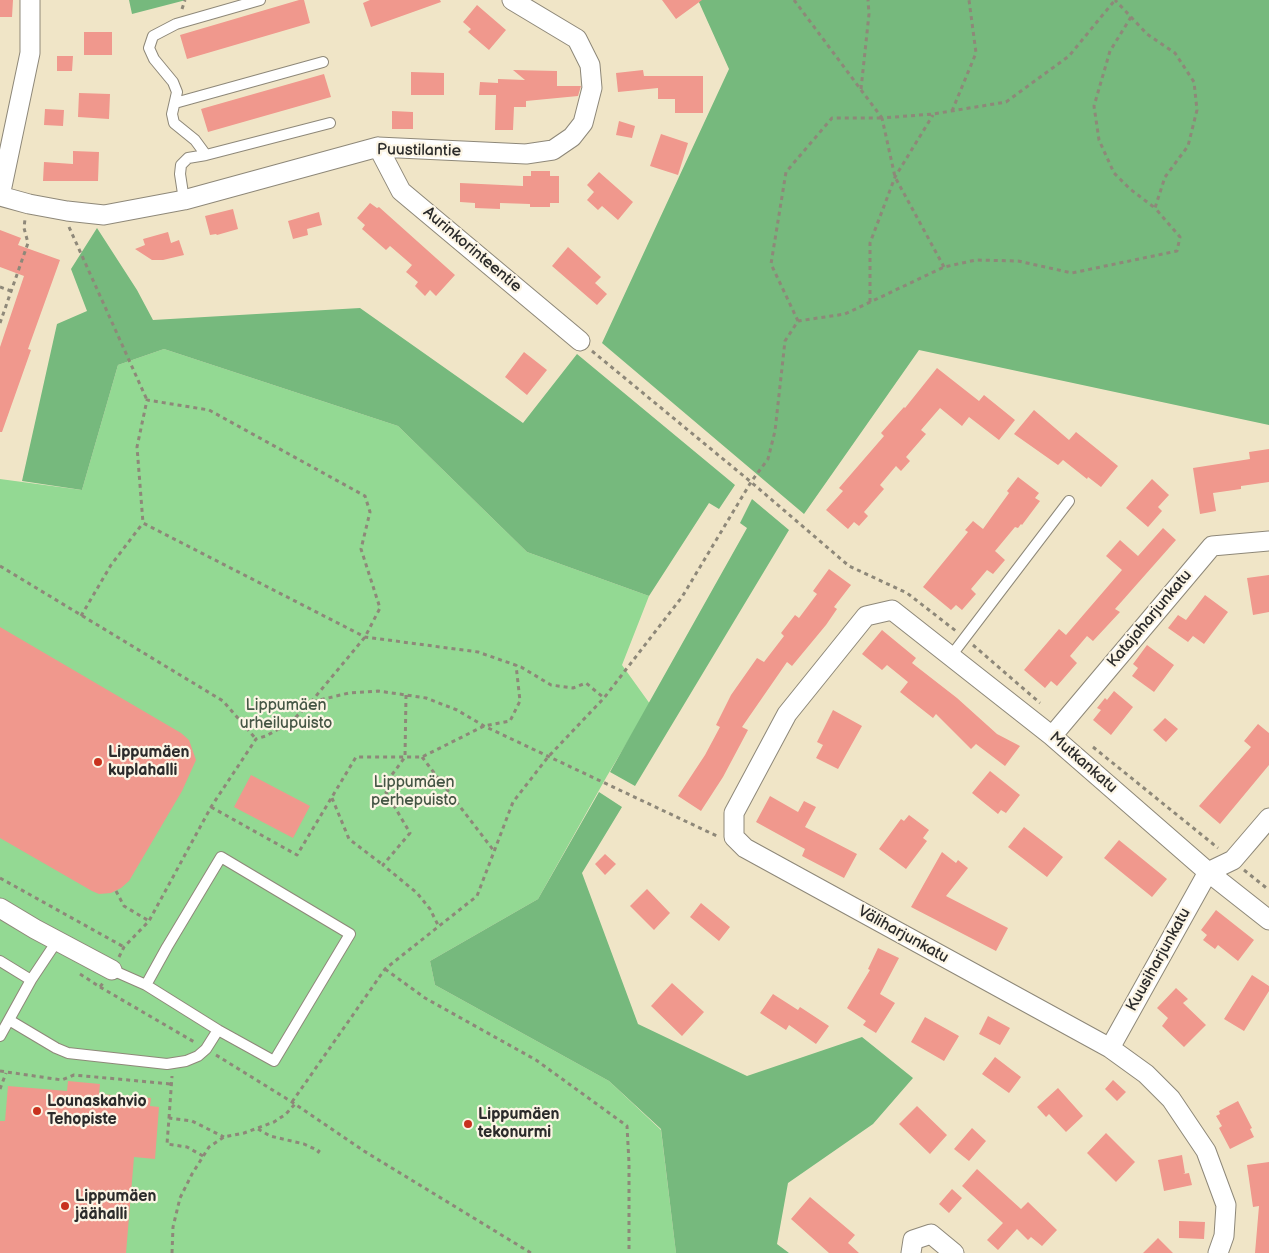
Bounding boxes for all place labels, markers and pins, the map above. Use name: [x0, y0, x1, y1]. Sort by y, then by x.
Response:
place label: Lippumäen kuplahalli: [108, 743, 189, 781]
marker: Lippumäen kuplahalli: [92, 756, 104, 768]
place label: Lounaskahvio Tehopiste: [47, 1092, 147, 1130]
marker: Lounaskahvio Tehopiste: [31, 1105, 43, 1117]
place label: Lippumäen tekonurmi: [478, 1105, 559, 1143]
marker: Lippumäen tekonurmi: [462, 1118, 474, 1130]
place label: Lippumäen jäähalli: [75, 1187, 156, 1225]
marker: Lippumäen jäähalli: [59, 1200, 71, 1212]

